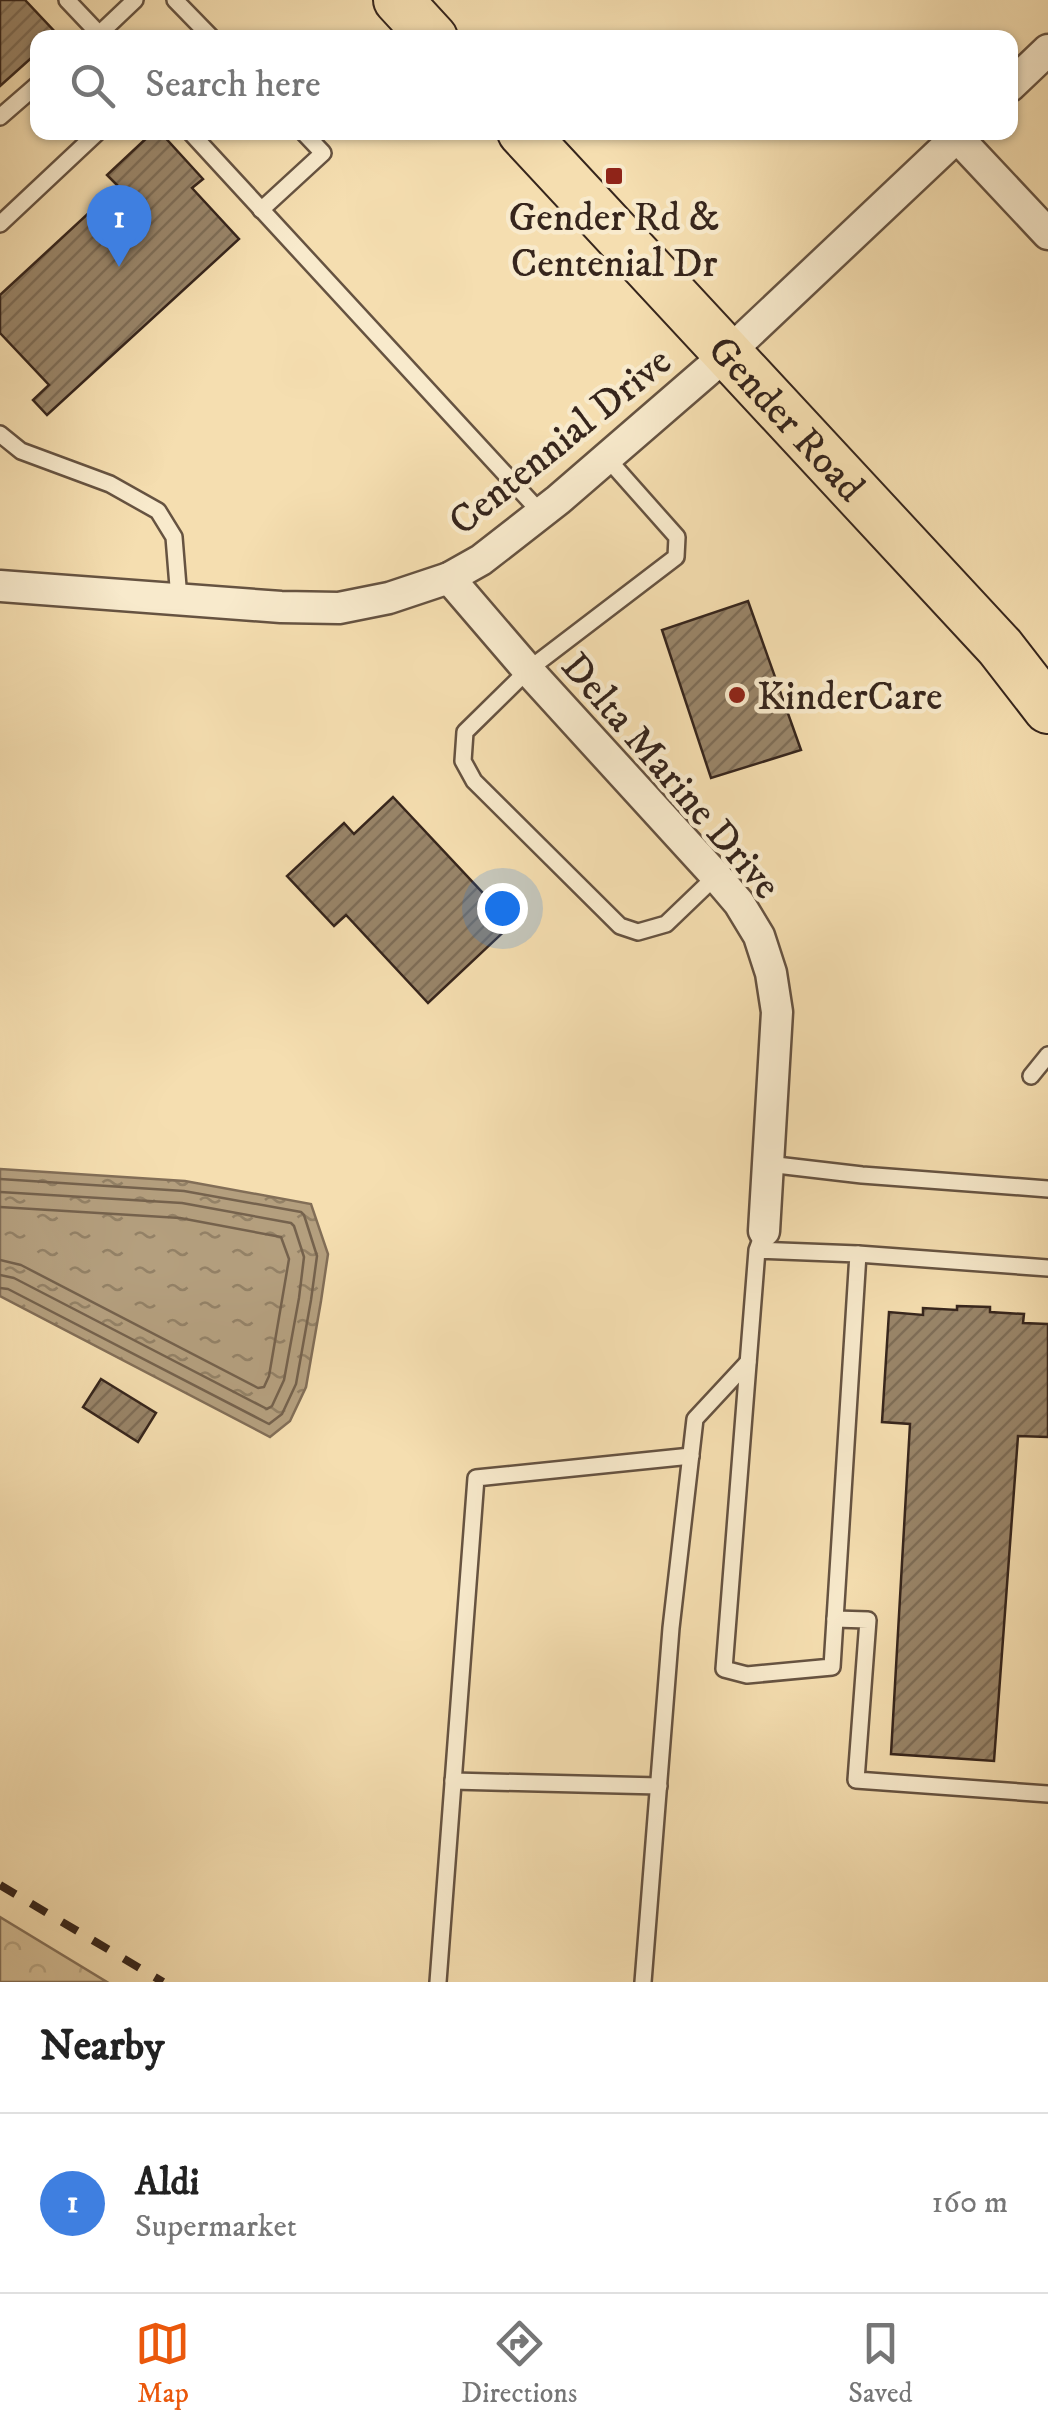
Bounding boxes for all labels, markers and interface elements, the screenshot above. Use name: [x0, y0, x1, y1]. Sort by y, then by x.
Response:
search box: [30, 30, 1018, 140]
icon: search: [65, 58, 120, 113]
text: Search here: [145, 61, 321, 109]
marker: Gender Rd & Centenial Dr: [603, 165, 625, 187]
pin: 1: [86, 184, 152, 267]
place label: Gender Rd & Centenial Dr: [508, 194, 720, 290]
street label: Gender Road: [696, 327, 874, 513]
street label: Centennial Drive: [439, 337, 682, 547]
street label: Delta Marine Drive: [549, 643, 790, 910]
place label: KinderCare: [757, 673, 943, 723]
marker: KinderCare: [726, 684, 748, 706]
your location: [477, 883, 528, 934]
text: Nearby: [40, 2021, 164, 2073]
text: Aldi: [135, 2159, 199, 2207]
text: 1: [67, 2183, 78, 2223]
text: 160 m: [932, 2183, 1008, 2223]
text: Supermarket: [135, 2207, 297, 2247]
tab: Map: [135, 2316, 190, 2411]
tab: Directions: [461, 2316, 577, 2411]
tab: Saved: [848, 2316, 913, 2411]

